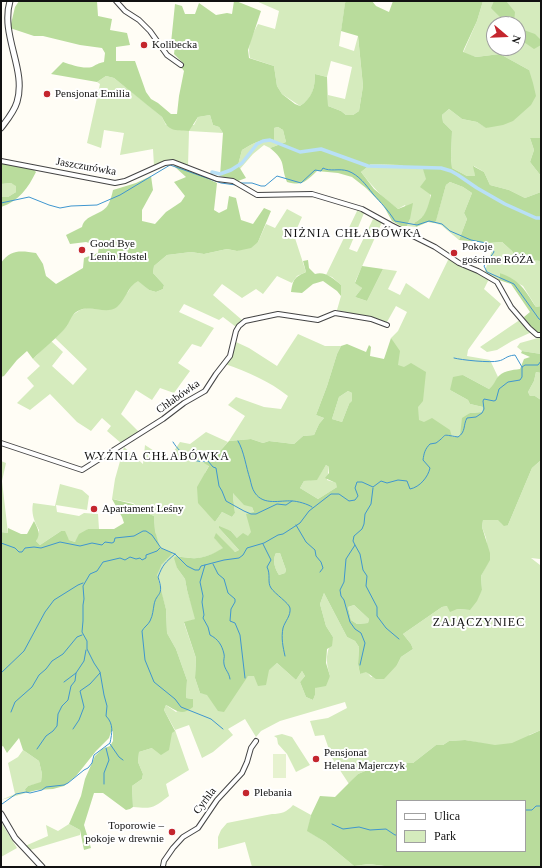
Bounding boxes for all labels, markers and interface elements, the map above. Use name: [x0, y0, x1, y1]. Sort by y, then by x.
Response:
north arrow: [486, 16, 526, 56]
text: N: [509, 34, 523, 45]
place label: Kolibecka: [152, 38, 197, 52]
marker: Kolibecka: [139, 40, 149, 50]
place label: Pensjonat Emilia: [55, 87, 130, 101]
marker: Pensjonat Emilia: [42, 89, 52, 99]
street label: Jaszczurówka: [55, 155, 117, 179]
district label: NIŻNIA CHŁABÓWKA: [284, 227, 422, 241]
place label: Good Bye Lenin Hostel: [90, 237, 147, 263]
place label: Pokoje gościnne RÓŻA: [462, 240, 534, 266]
marker: Good Bye Lenin Hostel: [77, 245, 87, 255]
marker: Pokoje gościnne RÓŻA: [449, 248, 459, 258]
street label: Chłabówka: [154, 377, 202, 417]
district label: WYŻNIA CHŁABÓWKA: [84, 450, 230, 464]
place label: Apartament Leśny: [102, 502, 184, 516]
marker: Apartament Leśny: [89, 504, 99, 514]
district label: ZAJĄCZYNIEC: [433, 616, 525, 630]
place label: Pensjonat Helena Majerczyk: [324, 746, 405, 772]
marker: Pensjonat Helena Majerczyk: [311, 754, 321, 764]
street label: Cyrhla: [191, 785, 219, 817]
place label: Plebania: [254, 786, 292, 800]
marker: Plebania: [241, 788, 251, 798]
legend: [396, 800, 526, 852]
text: Ulica: [434, 809, 460, 823]
place label: Toporowie – pokoje w drewnie: [85, 819, 164, 845]
marker: Toporowie – pokoje w drewnie: [167, 827, 177, 837]
text: Park: [434, 829, 456, 843]

